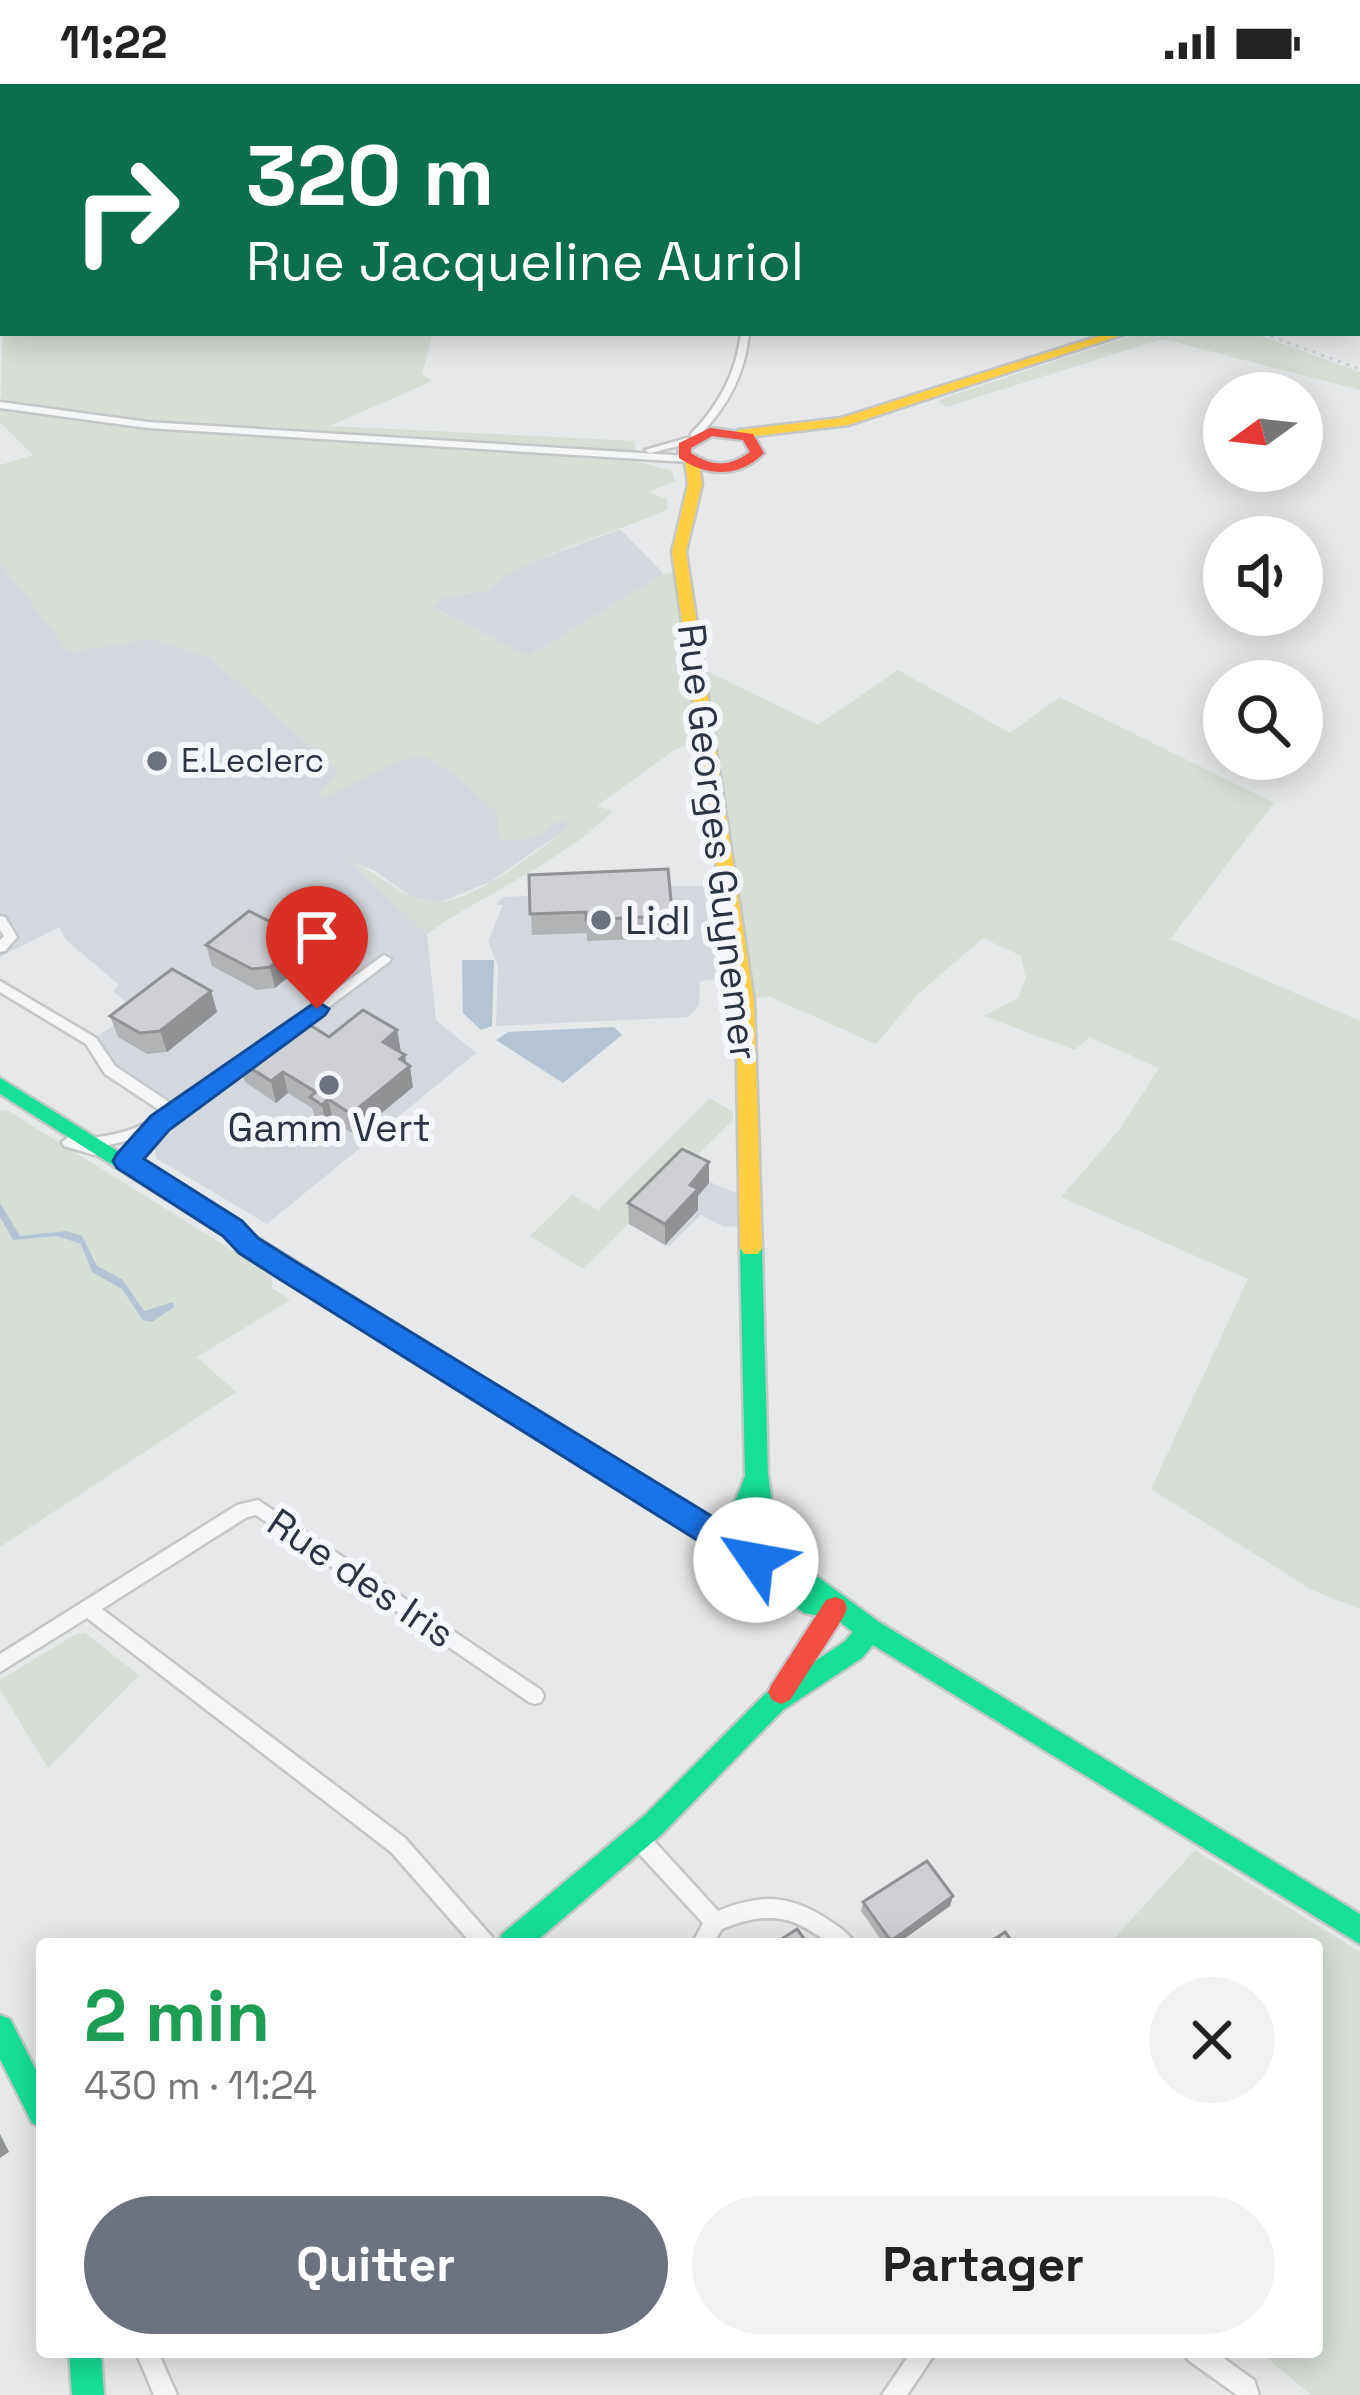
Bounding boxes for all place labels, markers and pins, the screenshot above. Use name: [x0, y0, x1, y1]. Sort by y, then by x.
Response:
place label: E.Leclerc: [181, 740, 324, 782]
marker: E.Leclerc: [144, 748, 170, 774]
pin: [266, 886, 368, 1009]
place label: Lidl: [625, 896, 691, 945]
marker: Lidl: [588, 907, 614, 933]
marker: Gamm Vert: [316, 1072, 342, 1098]
place label: Gamm Vert: [227, 1103, 431, 1152]

